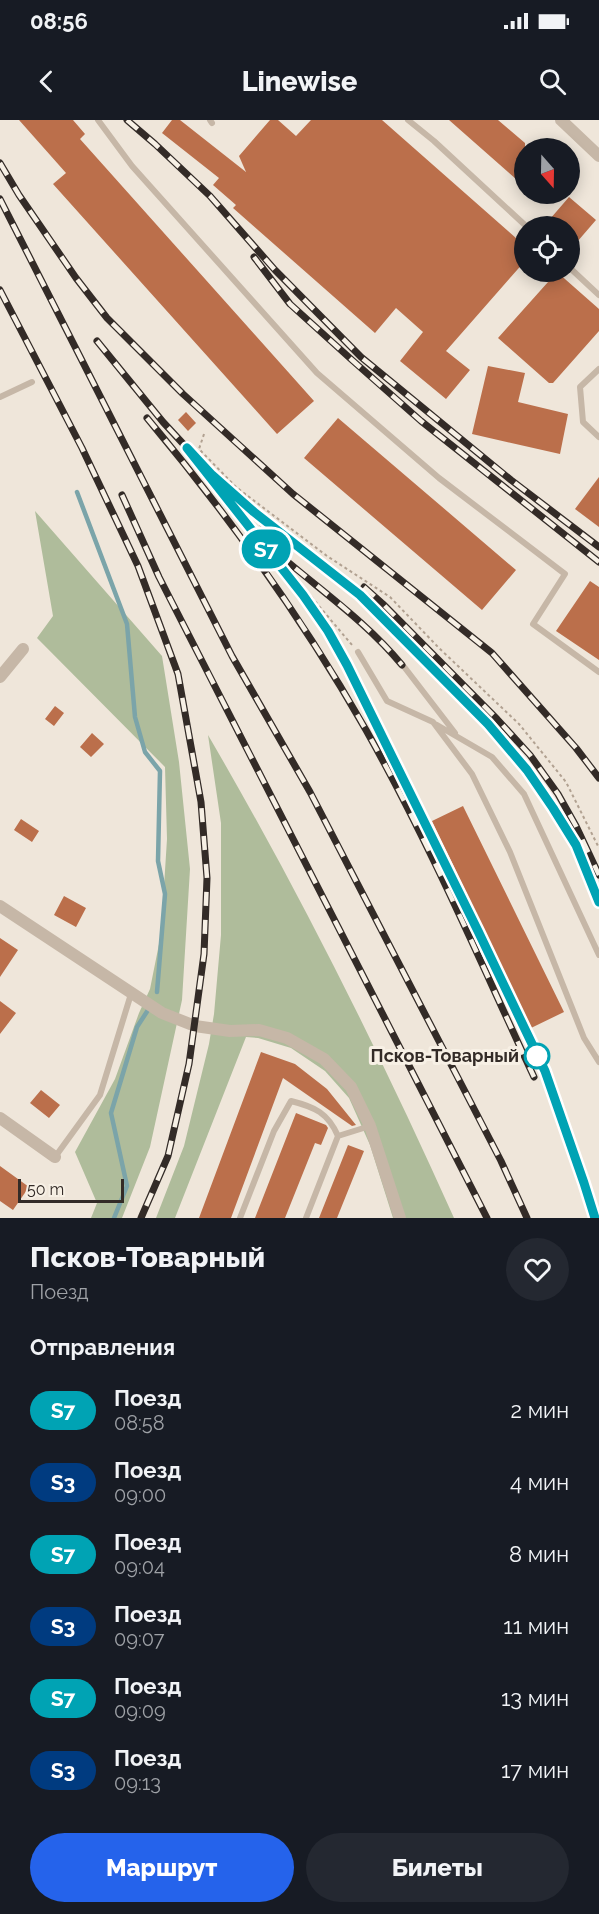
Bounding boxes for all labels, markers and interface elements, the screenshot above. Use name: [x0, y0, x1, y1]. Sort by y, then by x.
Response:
text: 08:56: [30, 8, 88, 34]
icon: back: [30, 65, 63, 98]
icon: search: [536, 65, 569, 98]
text: Linewise: [242, 66, 357, 97]
north arrow: [514, 138, 580, 204]
map controls: [514, 138, 580, 282]
button: locate: [514, 216, 580, 282]
line badge: S7: [239, 530, 293, 568]
text: S7: [254, 537, 278, 562]
marker: Псков-Товарный: [524, 1043, 550, 1069]
place label: Псков-Товарный: [371, 1045, 519, 1066]
scale bar: [18, 1176, 124, 1204]
text: 50 m: [27, 1180, 64, 1199]
button: heart: [506, 1238, 569, 1301]
text: Псков-Товарный: [30, 1241, 265, 1274]
text: Поезд: [30, 1280, 89, 1304]
text: Отправления: [30, 1334, 175, 1360]
text: Поезд: [114, 1385, 181, 1411]
text: 2 мин: [511, 1397, 569, 1423]
text: S7: [51, 1398, 75, 1423]
text: 08:58: [114, 1411, 165, 1435]
text: Поезд: [114, 1457, 181, 1483]
text: 4 мин: [510, 1469, 569, 1495]
text: S3: [51, 1470, 75, 1495]
text: 09:00: [114, 1483, 166, 1507]
text: Поезд: [114, 1529, 181, 1555]
text: 8 мин: [509, 1541, 569, 1567]
text: S7: [51, 1542, 75, 1567]
text: 09:04: [114, 1555, 165, 1579]
text: Поезд: [114, 1601, 181, 1627]
text: 11 мин: [503, 1613, 569, 1639]
text: S3: [51, 1614, 75, 1639]
text: 09:07: [114, 1627, 165, 1651]
text: Поезд: [114, 1673, 181, 1699]
text: 13 мин: [501, 1685, 569, 1711]
text: S7: [51, 1686, 75, 1711]
text: 09:09: [114, 1699, 166, 1723]
text: Поезд: [114, 1745, 181, 1771]
text: 17 мин: [501, 1757, 569, 1783]
text: S3: [51, 1758, 75, 1783]
text: 09:13: [114, 1771, 161, 1795]
button: Маршрут: [30, 1833, 294, 1902]
button: Билеты: [306, 1833, 569, 1902]

